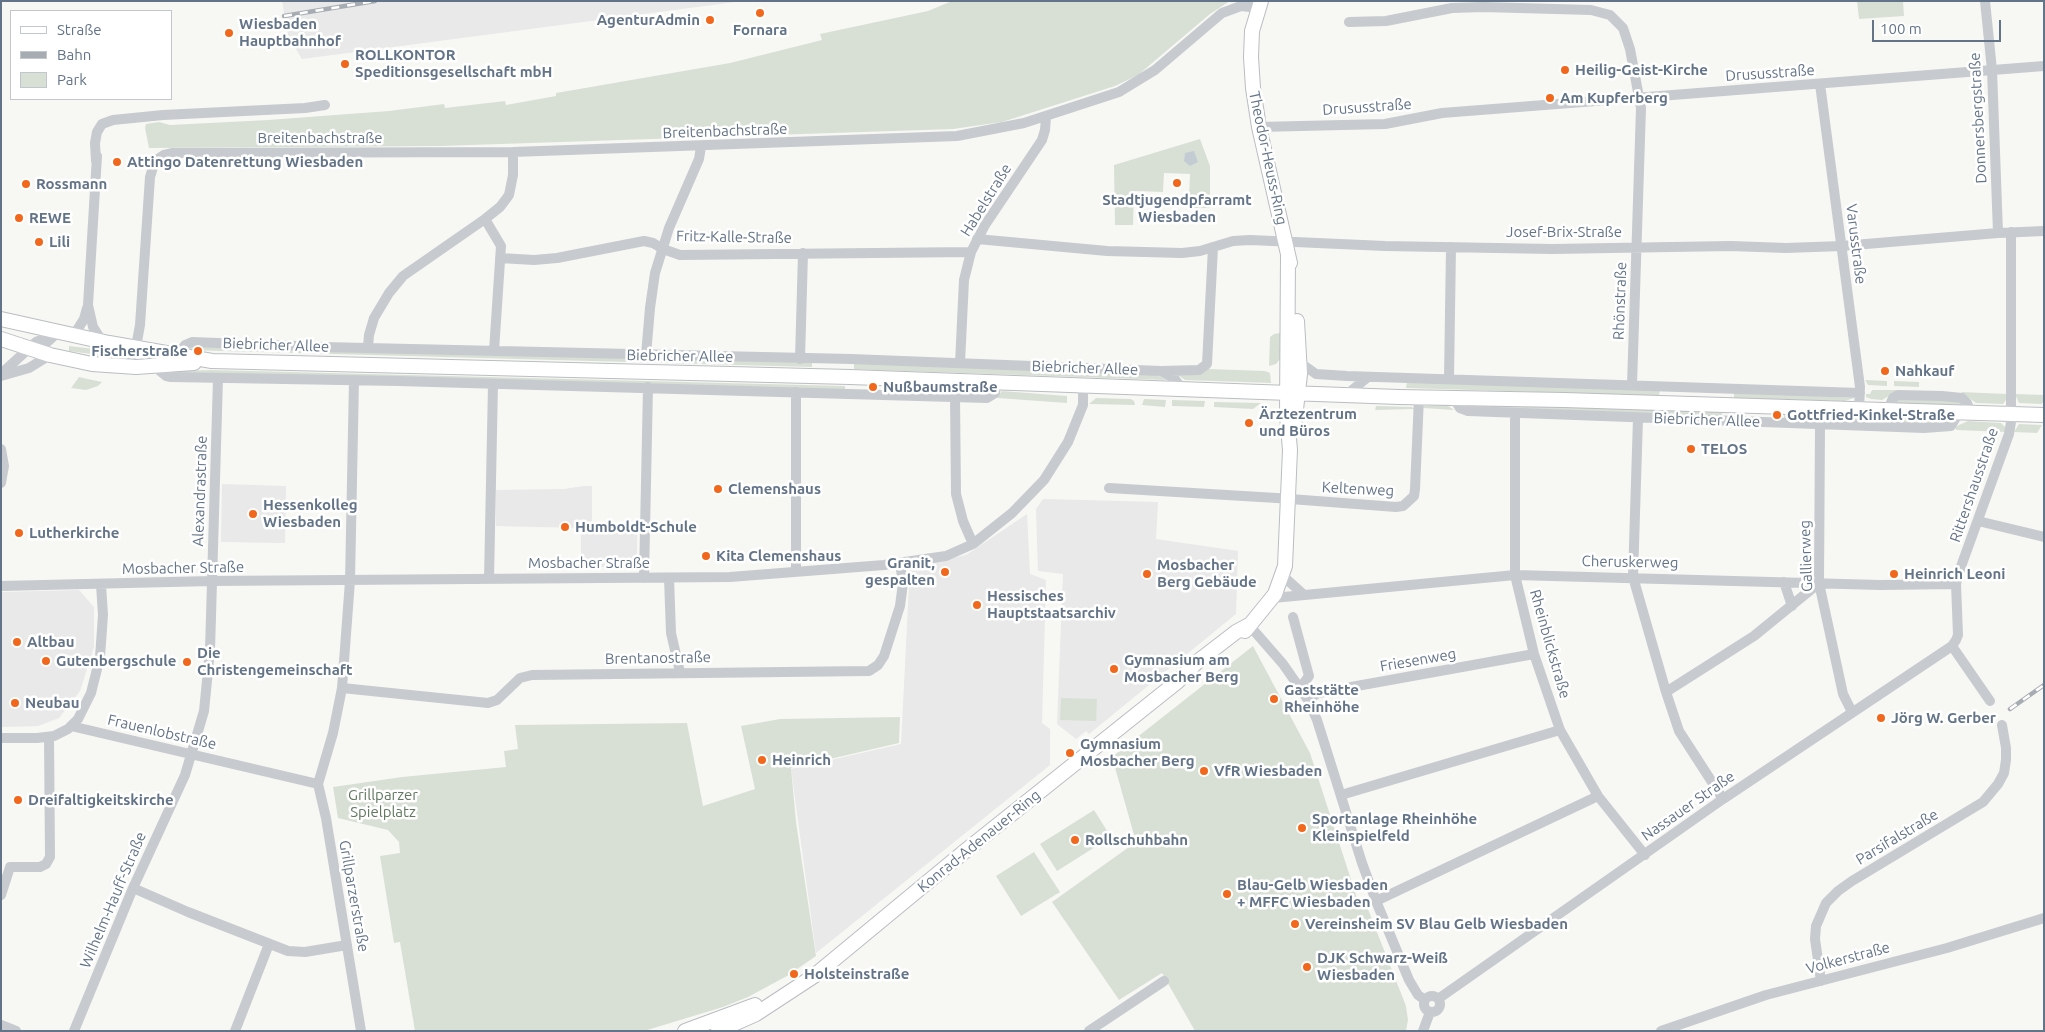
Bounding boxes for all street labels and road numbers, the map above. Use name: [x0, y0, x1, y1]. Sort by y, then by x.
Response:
street label: Donnersbergstraße: [1966, 52, 1990, 184]
street label: Drususstraße: [1725, 61, 1815, 85]
street label: Theodor-Heuss-Ring: [1245, 90, 1291, 226]
street label: Drususstraße: [1322, 95, 1412, 119]
street label: Breitenbachstraße: [662, 120, 788, 142]
street label: Breitenbachstraße: [258, 129, 382, 147]
street label: Habelstraße: [957, 160, 1015, 240]
street label: Varusstraße: [1842, 203, 1870, 285]
street label: Josef-Brix-Straße: [1506, 223, 1622, 241]
street label: Fritz-Kalle-Straße: [676, 227, 792, 247]
street label: Rhönstraße: [1610, 262, 1630, 340]
street label: Biebricher Allee: [222, 334, 330, 356]
street label: Biebricher Allee: [627, 346, 733, 366]
street label: Biebricher Allee: [1031, 357, 1139, 379]
street label: Biebricher Allee: [1653, 409, 1761, 431]
street label: Rittershausstraße: [1946, 425, 2002, 545]
street label: Alexandrastraße: [189, 435, 211, 547]
street label: Keltenweg: [1321, 478, 1395, 500]
street label: Gallierweg: [1796, 520, 1816, 592]
street label: Cheruskerweg: [1581, 552, 1679, 572]
street label: Mosbacher Straße: [528, 554, 650, 572]
street label: Mosbacher Straße: [122, 558, 244, 578]
street label: Rheinblickstraße: [1526, 587, 1574, 701]
street label: Friesenweg: [1378, 644, 1458, 676]
street label: Brentanostraße: [605, 648, 711, 668]
street label: Frauenlobstraße: [106, 711, 218, 753]
street label: Nassauer Straße: [1638, 767, 1738, 845]
street label: Konrad-Adenauer-Ring: [914, 786, 1044, 896]
street label: Parsifalstraße: [1853, 805, 1941, 869]
street label: Wilhelm-Hauff-Straße: [76, 829, 150, 971]
street label: Grillparzerstraße: [335, 839, 373, 953]
street label: Volkerstraße: [1804, 938, 1892, 978]

